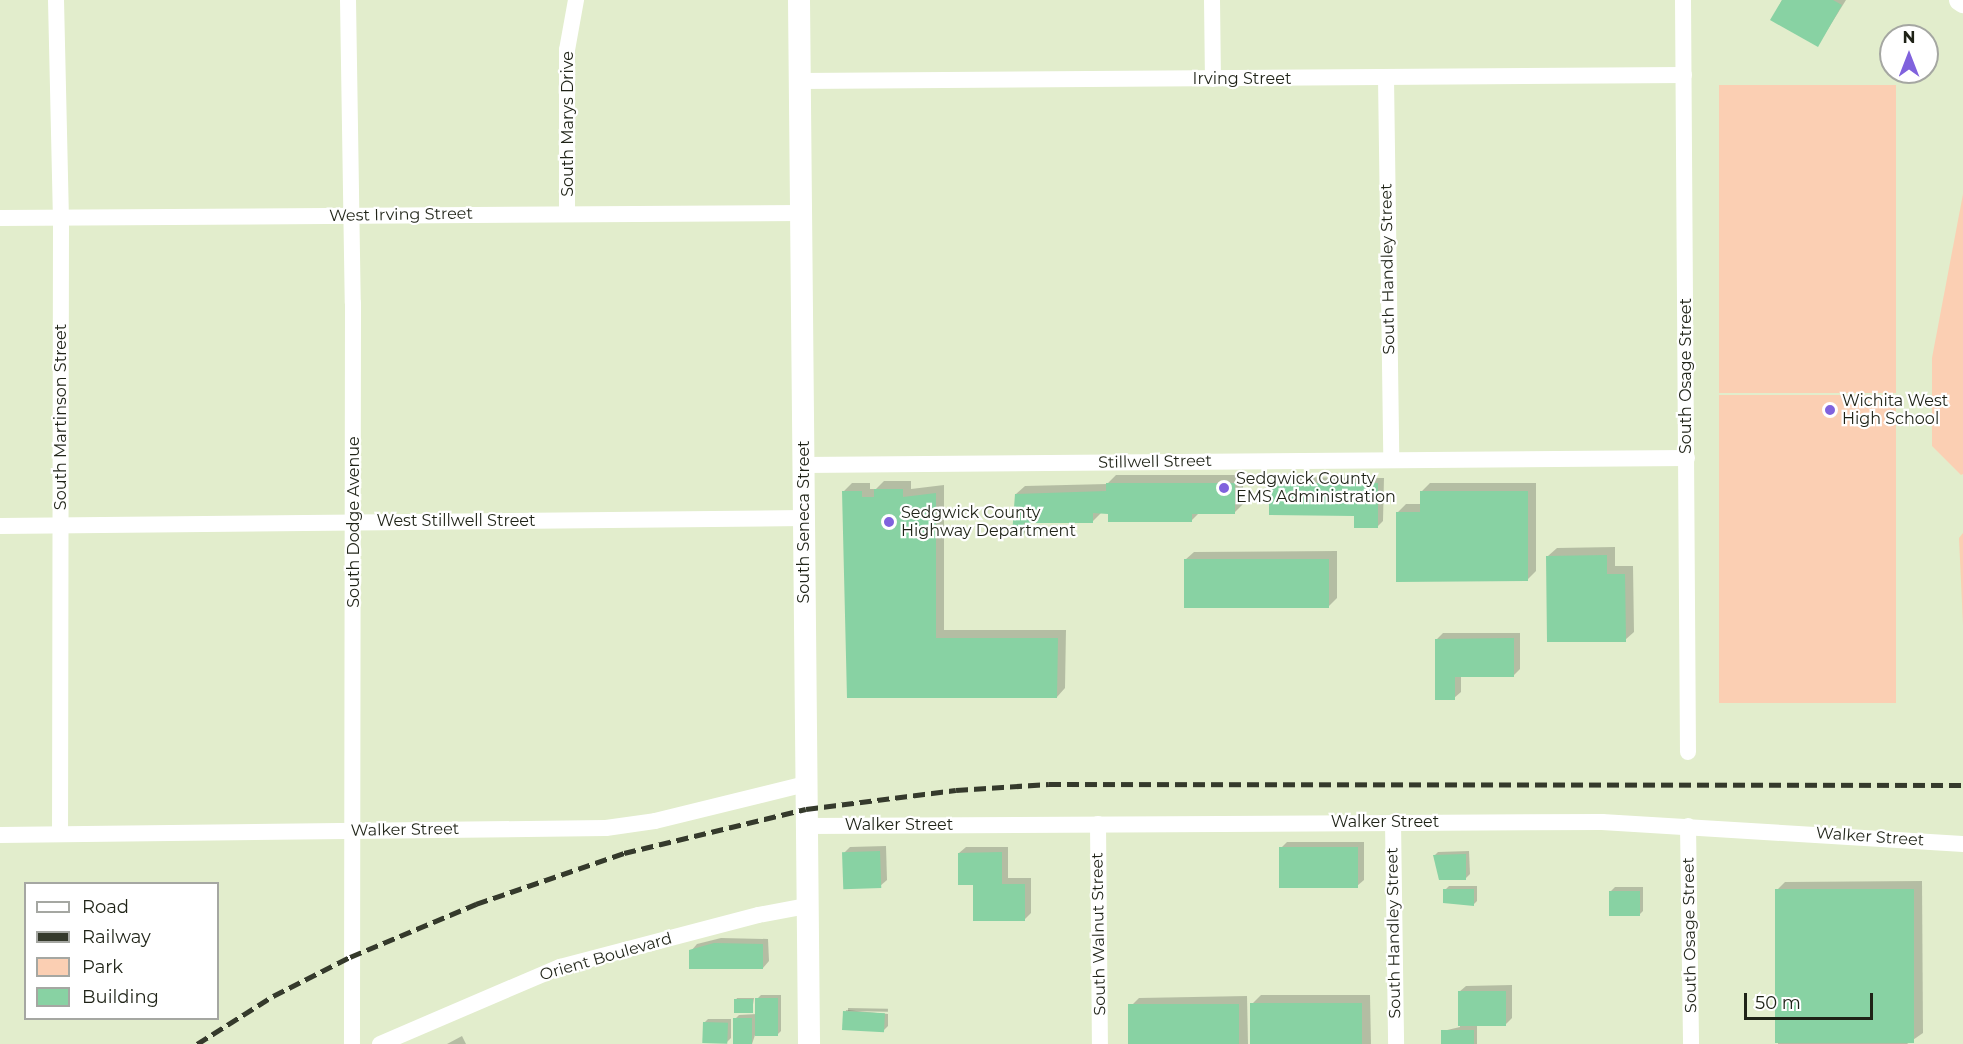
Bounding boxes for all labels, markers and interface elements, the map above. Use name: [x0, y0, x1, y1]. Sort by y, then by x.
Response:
north arrow: [1879, 24, 1939, 84]
text: N: [1903, 28, 1915, 47]
street label: South Marys Drive: [558, 51, 578, 197]
street label: Irving Street: [1193, 69, 1291, 89]
street label: South Handley Street: [1377, 183, 1399, 355]
street label: West Irving Street: [329, 204, 473, 226]
street label: South Osage Street: [1676, 298, 1696, 454]
street label: South Martinson Street: [51, 324, 71, 510]
place label: Wichita West High School: [1842, 391, 1948, 429]
marker: Wichita West High School: [1823, 403, 1837, 417]
street label: South Dodge Avenue: [344, 436, 364, 608]
street label: South Seneca Street: [794, 440, 814, 604]
street label: Stillwell Street: [1098, 451, 1212, 473]
place label: Sedgwick County EMS Administration: [1236, 469, 1396, 507]
marker: Sedgwick County EMS Administration: [1217, 481, 1231, 495]
place label: Sedgwick County Highway Department: [901, 503, 1076, 541]
street label: West Stillwell Street: [377, 511, 535, 531]
marker: Sedgwick County Highway Department: [882, 515, 896, 529]
street label: Walker Street: [1331, 812, 1439, 832]
street label: Walker Street: [845, 815, 953, 835]
street label: Walker Street: [351, 819, 459, 841]
street label: Walker Street: [1815, 824, 1925, 850]
street label: South Handley Street: [1383, 847, 1405, 1019]
street label: South Walnut Street: [1088, 852, 1110, 1016]
street label: South Osage Street: [1679, 857, 1701, 1013]
legend: [24, 882, 219, 1020]
text: Road: [82, 896, 129, 918]
text: Railway: [82, 926, 151, 948]
street label: Orient Boulevard: [538, 929, 674, 985]
text: Park: [82, 956, 123, 978]
scale bar: [1747, 981, 1876, 1019]
text: Building: [82, 986, 159, 1008]
text: 50 m: [1755, 992, 1801, 1014]

